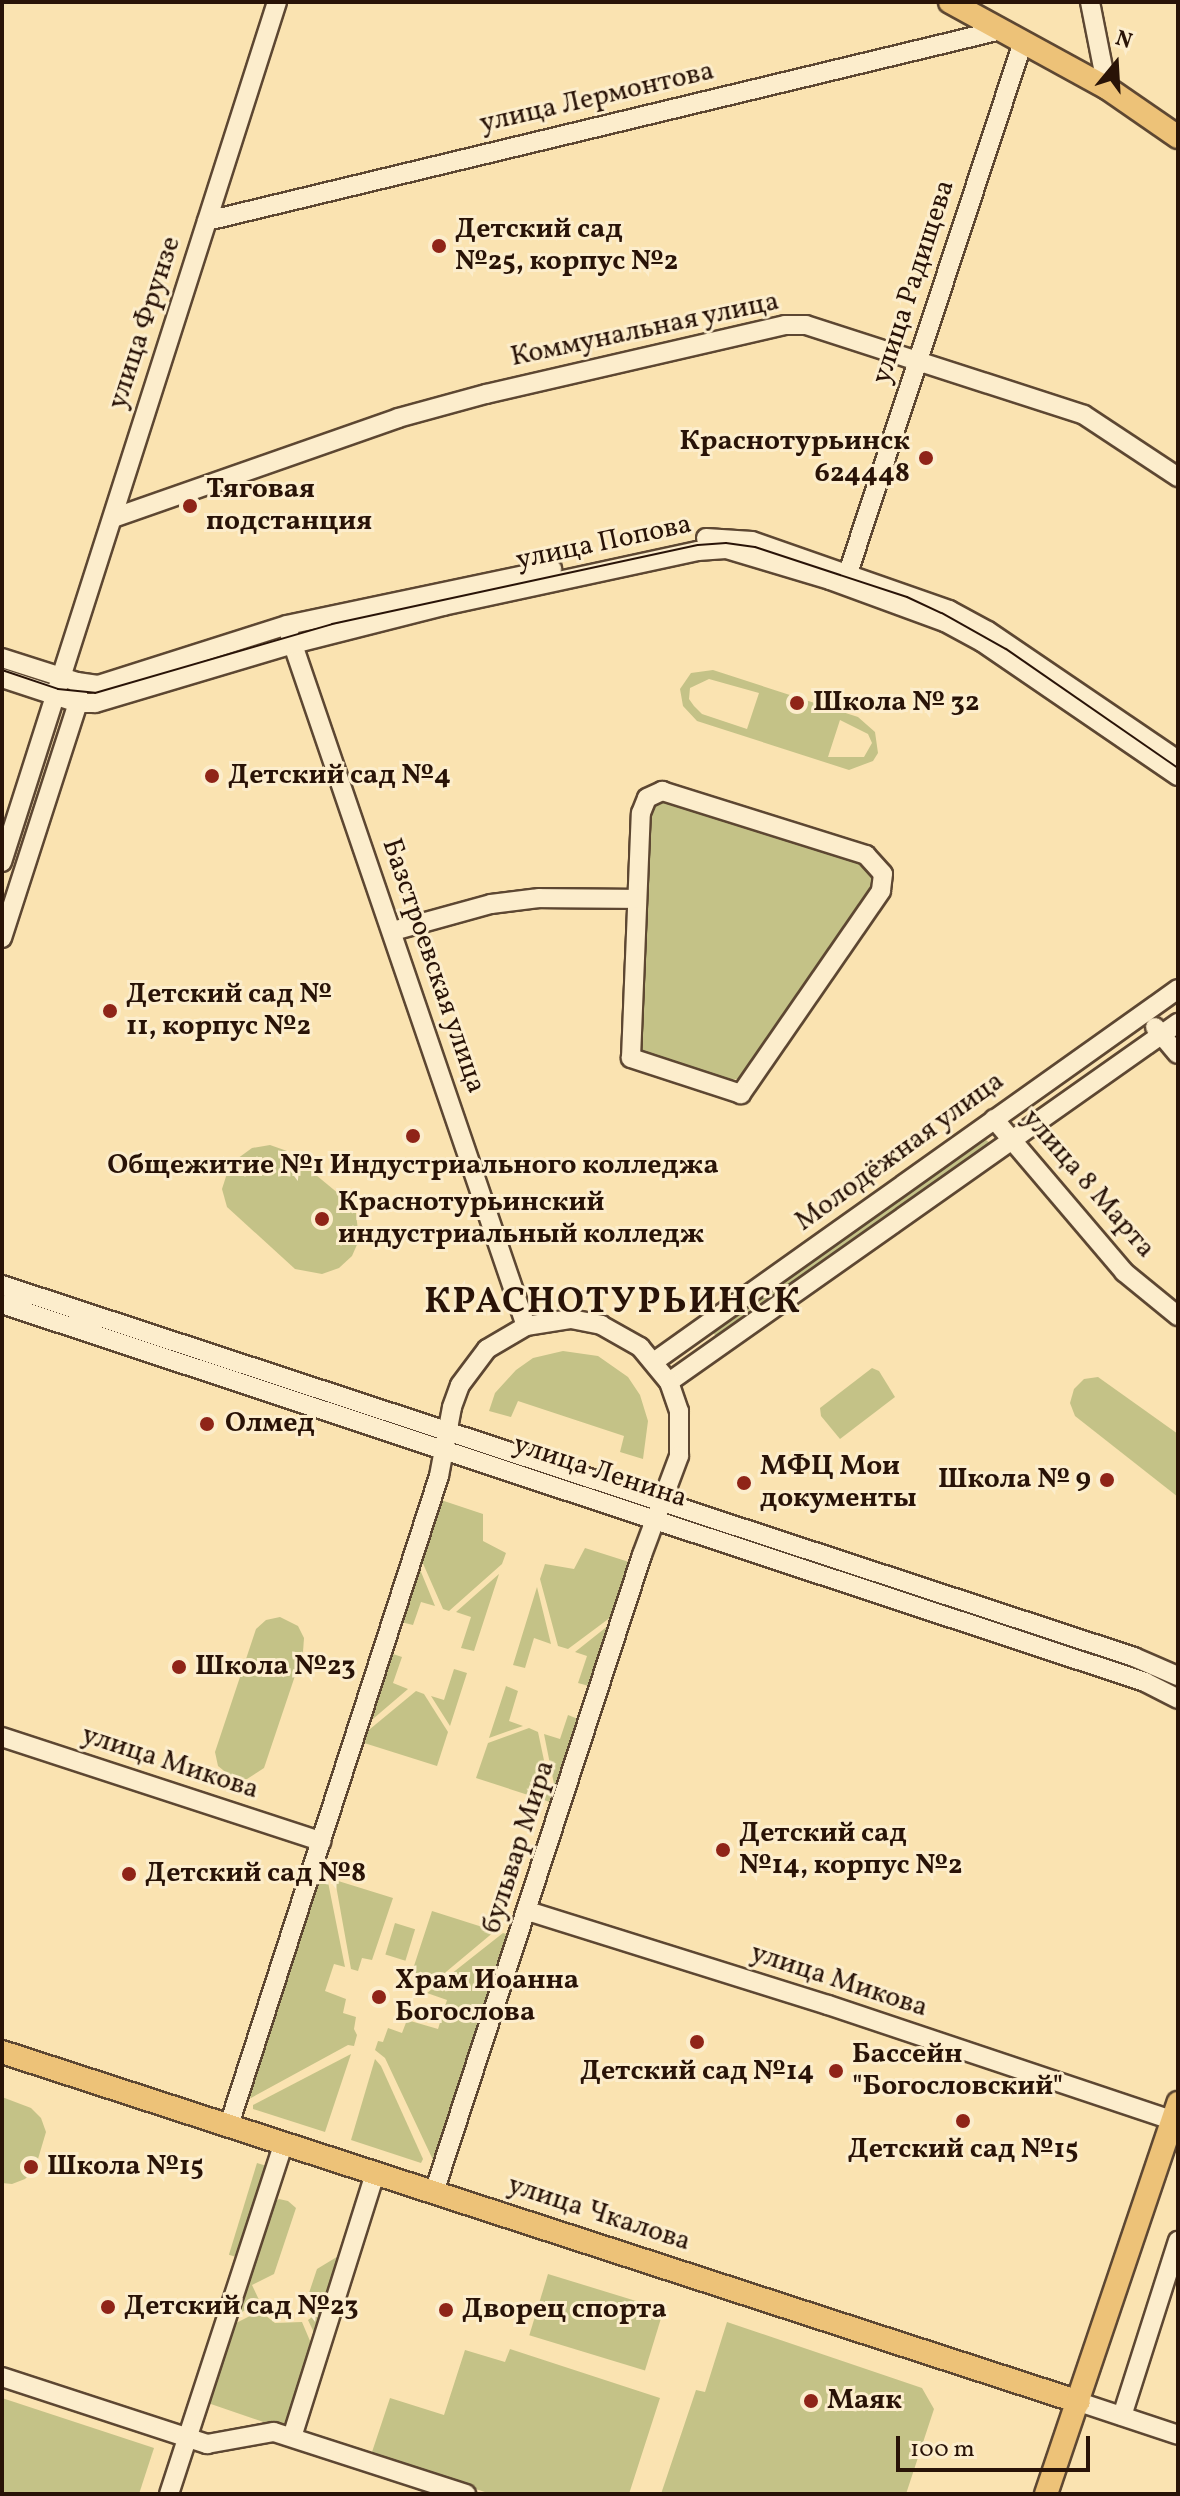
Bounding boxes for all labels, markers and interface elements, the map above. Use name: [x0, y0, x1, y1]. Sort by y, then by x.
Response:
text: N: [1111, 23, 1136, 58]
north arrow: [1076, 24, 1156, 104]
street label: улица Лермонтова: [477, 55, 717, 141]
street label: улица Радищева: [865, 176, 963, 388]
place label: Детский сад №25, корпус №2: [455, 213, 678, 279]
street label: улица Фрунзе: [101, 232, 189, 414]
marker: Детский сад №25, корпус №2: [430, 237, 448, 255]
street label: Коммунальная улица: [507, 285, 783, 375]
place label: Краснотурьинск 624448: [679, 425, 910, 491]
marker: Краснотурьинск 624448: [917, 449, 935, 467]
place label: Тяговая подстанция: [206, 473, 372, 539]
marker: Тяговая подстанция: [181, 497, 199, 515]
street label: улица Попова: [513, 508, 695, 578]
place label: Школа № 32: [813, 686, 979, 720]
marker: Школа № 32: [788, 694, 806, 712]
place label: Детский сад №4: [228, 759, 451, 793]
marker: Детский сад №4: [203, 767, 221, 785]
street label: Базстроевская улица: [374, 834, 492, 1098]
place label: Детский сад № 11, корпус №2: [126, 978, 332, 1044]
marker: Детский сад № 11, корпус №2: [101, 1002, 119, 1020]
street label: Молодёжная улица: [789, 1065, 1011, 1239]
street label: улица 8 Марта: [1014, 1103, 1162, 1265]
marker: Общежитие №1 Индустриального колледжа: [404, 1127, 422, 1145]
place label: Общежитие №1 Индустриального колледжа: [107, 1149, 719, 1183]
place label: Краснотурьинский индустриальный колледж: [338, 1186, 704, 1252]
marker: Краснотурьинский индустриальный колледж: [313, 1210, 331, 1228]
district label: КРАСНОТУРЬИНСК: [424, 1282, 802, 1326]
place label: Олмед: [225, 1407, 315, 1441]
marker: Олмед: [196, 1413, 218, 1435]
street label: улица Ленина: [509, 1428, 691, 1516]
place label: МФЦ Мои документы: [760, 1450, 916, 1516]
place label: Школа № 9: [938, 1463, 1091, 1497]
marker: Школа № 9: [1098, 1471, 1116, 1489]
marker: МФЦ Мои документы: [735, 1474, 753, 1492]
place label: Школа №23: [195, 1650, 355, 1684]
marker: Школа №23: [170, 1658, 188, 1676]
street label: улица Микова: [77, 1719, 263, 1807]
street label: бульвар Мира: [475, 1756, 563, 1938]
place label: Детский сад №14, корпус №2: [739, 1817, 963, 1883]
marker: Детский сад №14, корпус №2: [714, 1841, 732, 1859]
place label: Детский сад №8: [145, 1857, 366, 1891]
marker: Детский сад №8: [120, 1865, 138, 1883]
street label: улица Микова: [746, 1937, 932, 2025]
place label: Храм Иоанна Богослова: [395, 1964, 579, 2030]
marker: Храм Иоанна Богослова: [370, 1988, 388, 2006]
marker: Детский сад №14: [688, 2033, 706, 2051]
place label: Бассейн "Богословский": [852, 2038, 1063, 2104]
place label: Детский сад №14: [580, 2055, 814, 2089]
marker: Бассейн "Богословский": [827, 2062, 845, 2080]
marker: Детский сад №15: [954, 2112, 972, 2130]
place label: Детский сад №15: [848, 2133, 1078, 2167]
place label: Школа №15: [47, 2150, 204, 2184]
marker: Школа №15: [22, 2158, 40, 2176]
street label: улица Чкалова: [503, 2169, 695, 2259]
place label: Детский сад №23: [124, 2290, 358, 2324]
place label: Дворец спорта: [462, 2293, 667, 2327]
marker: Детский сад №23: [99, 2298, 117, 2316]
marker: Дворец спорта: [437, 2301, 455, 2319]
place label: Маяк: [827, 2384, 902, 2418]
marker: Маяк: [802, 2392, 820, 2410]
scale bar: [900, 2420, 1094, 2470]
text: 100 m: [910, 2433, 975, 2467]

